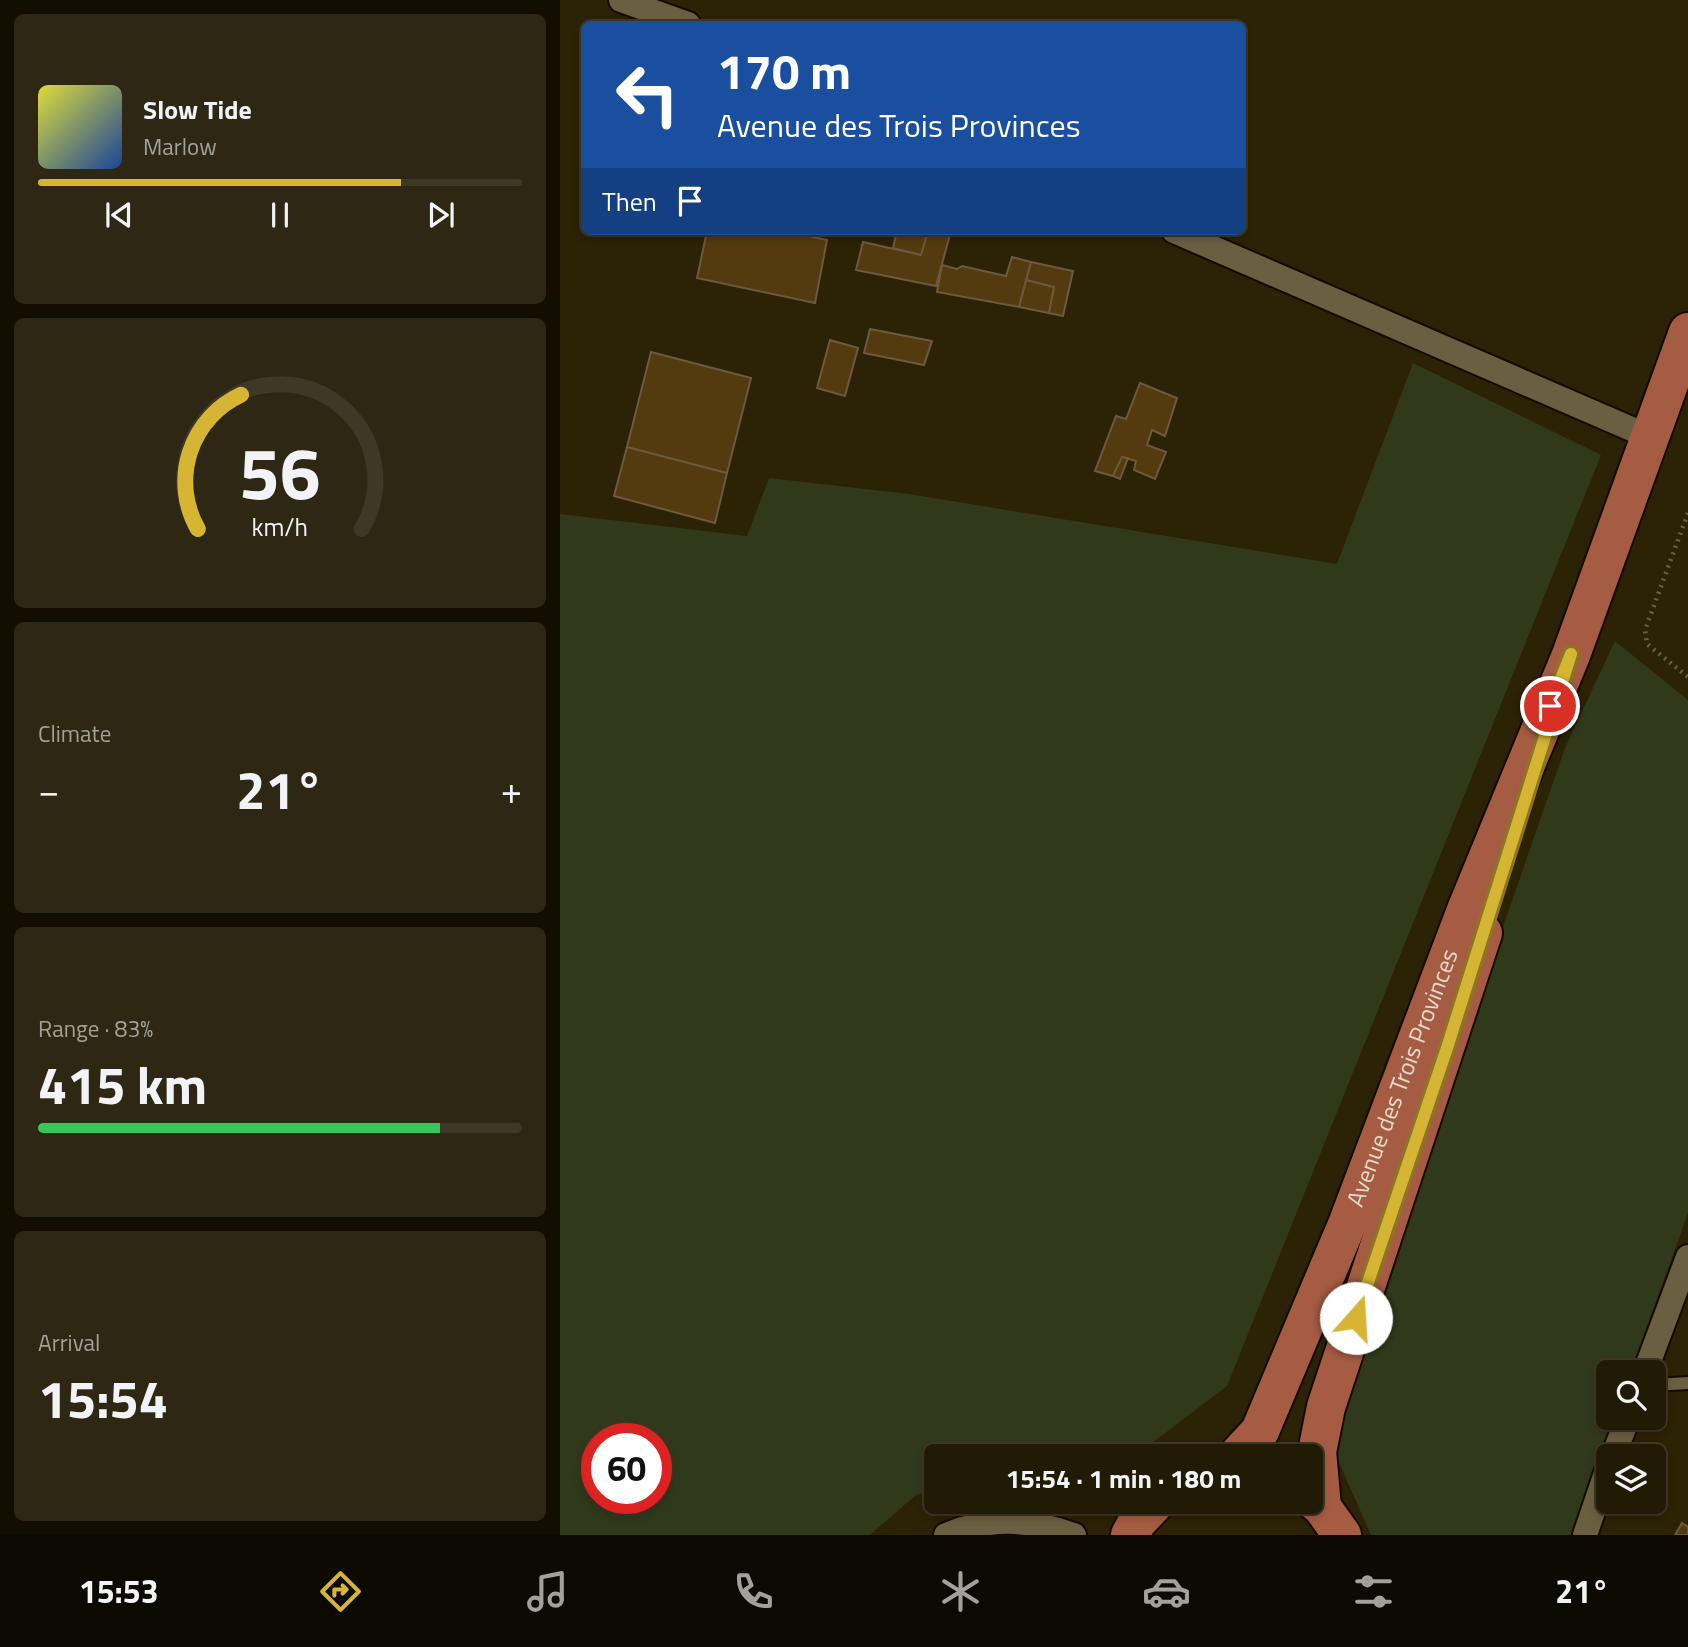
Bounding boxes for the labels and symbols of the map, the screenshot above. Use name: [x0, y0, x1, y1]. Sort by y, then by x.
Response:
pin: [1520, 676, 1580, 736]
street label: Avenue des Trois Provinces: [1337, 943, 1467, 1211]
position arrow: [1319, 1281, 1393, 1355]
speed limit sign: 60: [581, 1423, 672, 1514]

